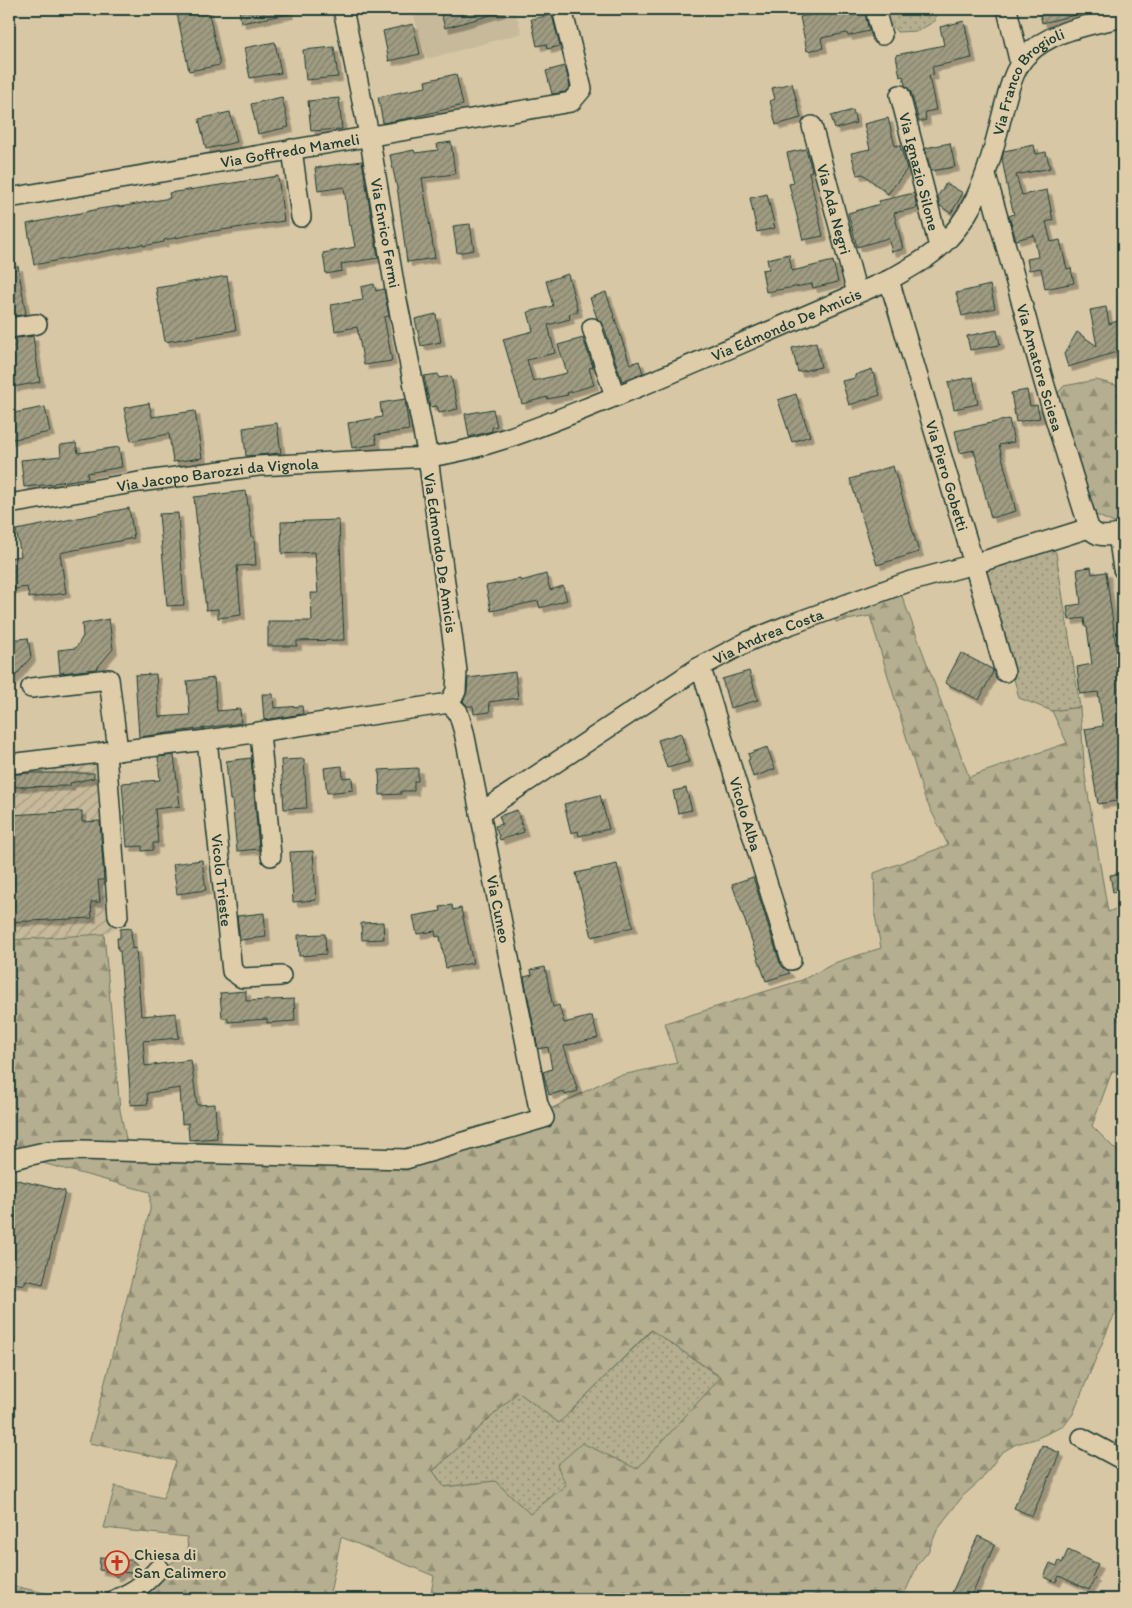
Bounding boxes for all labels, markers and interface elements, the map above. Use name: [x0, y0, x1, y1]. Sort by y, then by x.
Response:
street label: Via Franco Brogioli: [988, 24, 1067, 138]
street label: Via Ignazio Silone: [895, 111, 943, 233]
street label: Via Goffredo Mameli: [219, 129, 361, 172]
street label: Via Ada Negri: [813, 162, 855, 257]
street label: Via Enrico Fermi: [366, 177, 405, 290]
street label: Via Edmondo De Amicis: [708, 284, 864, 365]
street label: Via Amatore Sciesa: [1012, 302, 1068, 434]
street label: Via Piero Gobetti: [921, 418, 973, 533]
street label: Via Jacopo Barozzi da Vignola: [115, 454, 320, 496]
street label: Via Edmondo De Amicis: [420, 472, 461, 634]
street label: Via Andrea Costa: [710, 604, 827, 669]
street label: Vicolo Alba: [725, 775, 766, 854]
street label: Vicolo Trieste: [207, 833, 236, 928]
street label: Via Cuneo: [483, 873, 514, 945]
place label: Chiesa di San Calimero: [134, 1545, 226, 1582]
church icon: Chiesa di San Calimero: [104, 1550, 130, 1576]

